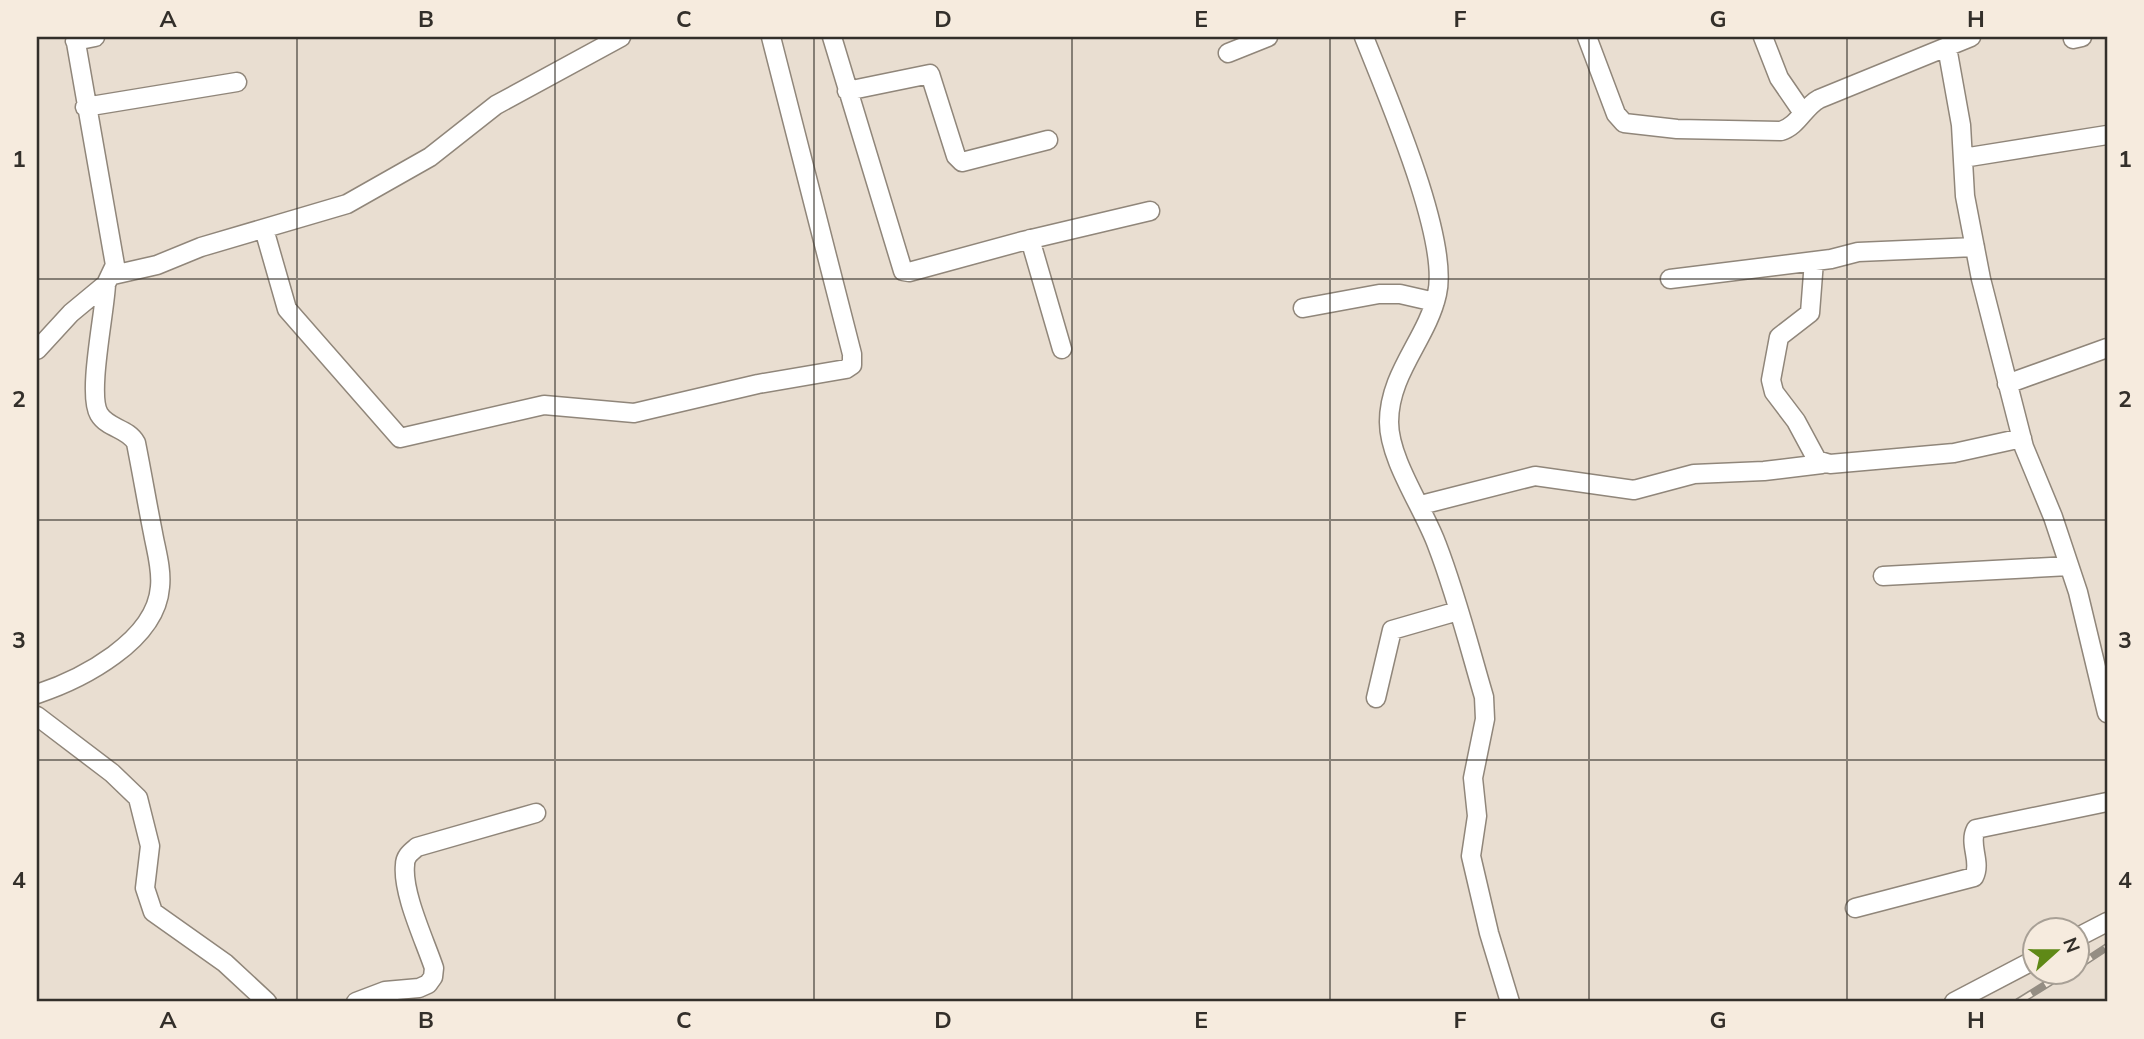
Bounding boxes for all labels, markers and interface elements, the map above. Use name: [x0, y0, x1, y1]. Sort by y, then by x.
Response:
text: A: [159, 4, 177, 33]
text: B: [418, 4, 434, 33]
text: C: [676, 4, 692, 33]
text: D: [934, 4, 952, 33]
text: E: [1194, 4, 1208, 33]
text: F: [1453, 4, 1467, 33]
text: G: [1709, 4, 1727, 33]
text: H: [1967, 4, 1985, 33]
text: 1: [12, 144, 26, 173]
text: 1: [2118, 144, 2132, 173]
text: 2: [12, 384, 26, 413]
text: 2: [2118, 384, 2132, 413]
text: 3: [12, 625, 26, 654]
text: 3: [2118, 625, 2132, 654]
text: 4: [12, 865, 26, 894]
text: 4: [2118, 865, 2132, 894]
north arrow: [2022, 916, 2092, 986]
text: N: [2058, 934, 2086, 956]
text: A: [159, 1005, 177, 1034]
text: B: [418, 1005, 434, 1034]
text: C: [676, 1005, 692, 1034]
text: D: [934, 1005, 952, 1034]
text: E: [1194, 1005, 1208, 1034]
text: F: [1453, 1005, 1467, 1034]
text: G: [1709, 1005, 1727, 1034]
text: H: [1967, 1005, 1985, 1034]

